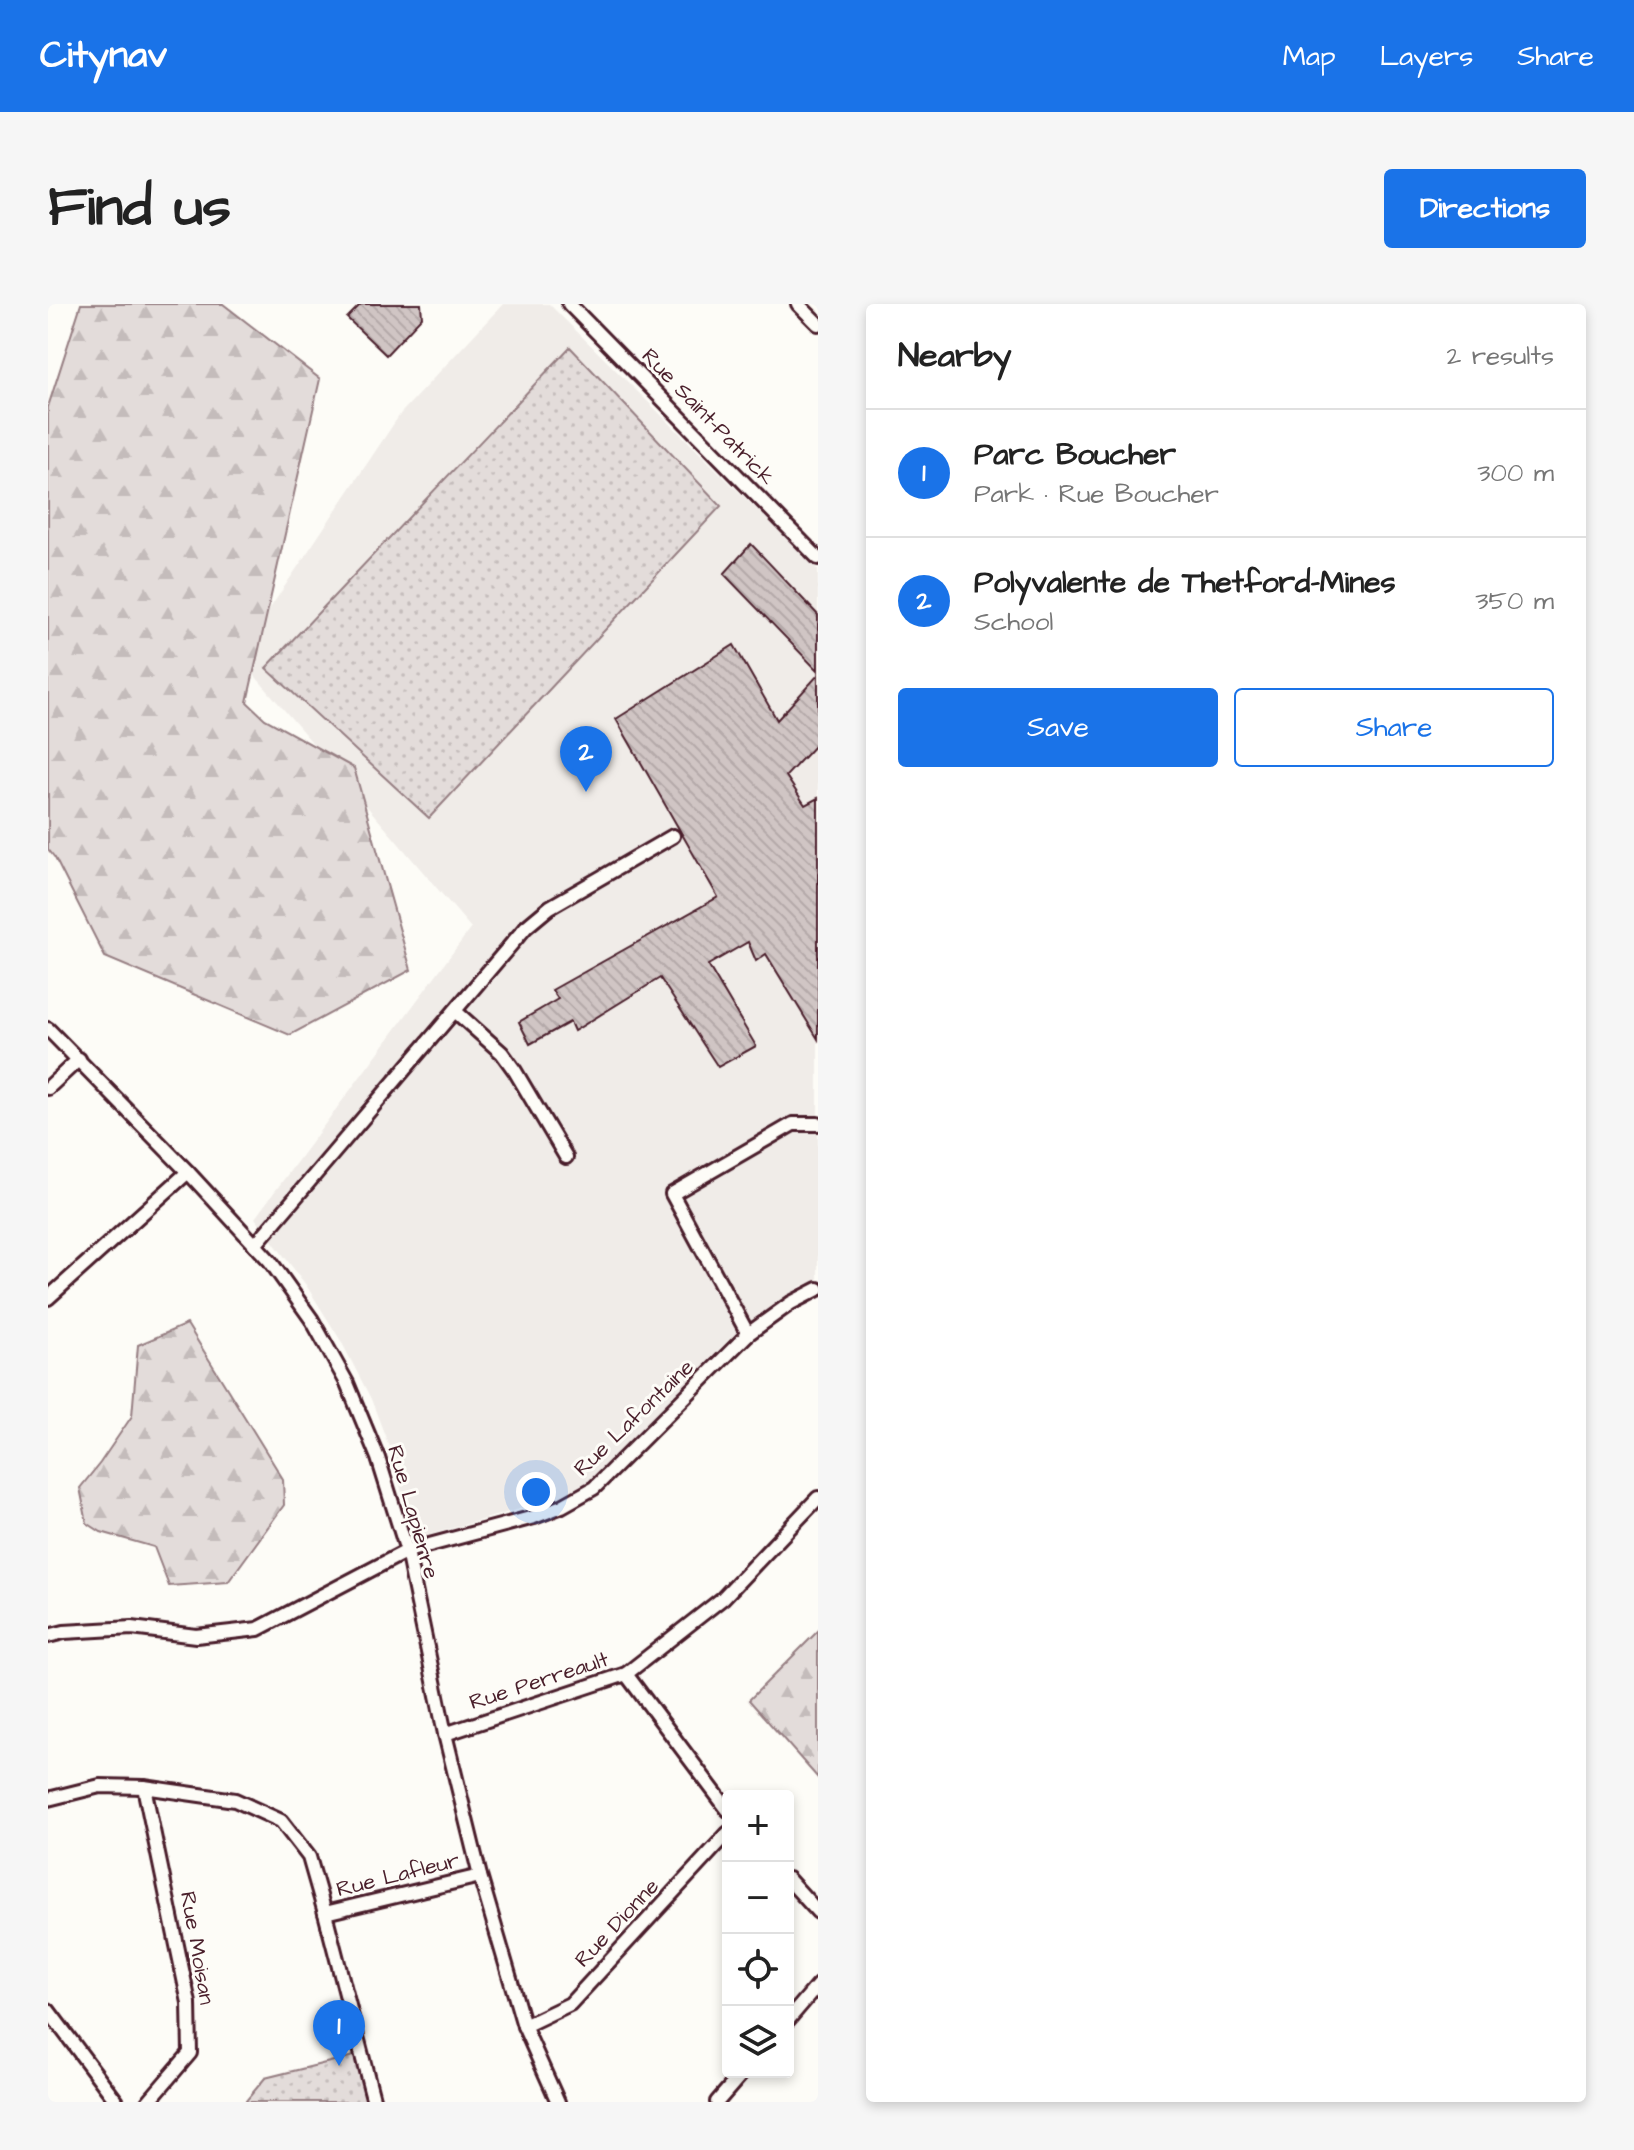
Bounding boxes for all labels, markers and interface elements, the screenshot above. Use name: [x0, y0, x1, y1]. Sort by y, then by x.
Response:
text: Citynav: [40, 30, 167, 82]
text: Map: [1283, 37, 1336, 76]
text: Layers: [1380, 37, 1473, 76]
text: Share: [1517, 37, 1594, 76]
text: Find us: [48, 169, 231, 247]
button: Directions: [1384, 169, 1586, 248]
text: Nearby: [898, 332, 1012, 380]
text: 2 results: [1446, 338, 1554, 374]
street label: Rue Saint-Patrick: [634, 341, 782, 493]
text: Parc Boucher: [974, 434, 1176, 476]
text: 1: [922, 455, 926, 491]
text: 300 m: [1477, 455, 1554, 491]
text: Park · Rue Boucher: [974, 476, 1219, 512]
text: Polyvalente de Thetford-Mines: [974, 562, 1395, 604]
text: 2: [917, 583, 931, 619]
text: 350 m: [1475, 583, 1554, 619]
text: School: [974, 604, 1053, 640]
button: Save: [898, 688, 1218, 767]
button: Share: [1234, 688, 1554, 767]
pin: 2: [560, 726, 612, 792]
street label: Rue Lafontaine: [567, 1352, 701, 1484]
street label: Rue Lapierre: [379, 1442, 447, 1583]
your location: [516, 1472, 556, 1512]
street label: Rue Perreault: [466, 1644, 613, 1718]
map controls: [722, 1790, 794, 2078]
button: +: [722, 1790, 794, 1862]
street label: Rue Lafleur: [333, 1845, 463, 1905]
button: −: [722, 1862, 794, 1934]
street label: Rue Dionne: [568, 1872, 666, 1974]
street label: Rue Moisan: [172, 1889, 222, 2007]
button: locate: [722, 1934, 794, 2006]
pin: 1: [313, 2000, 365, 2066]
button: layers: [722, 2006, 794, 2078]

